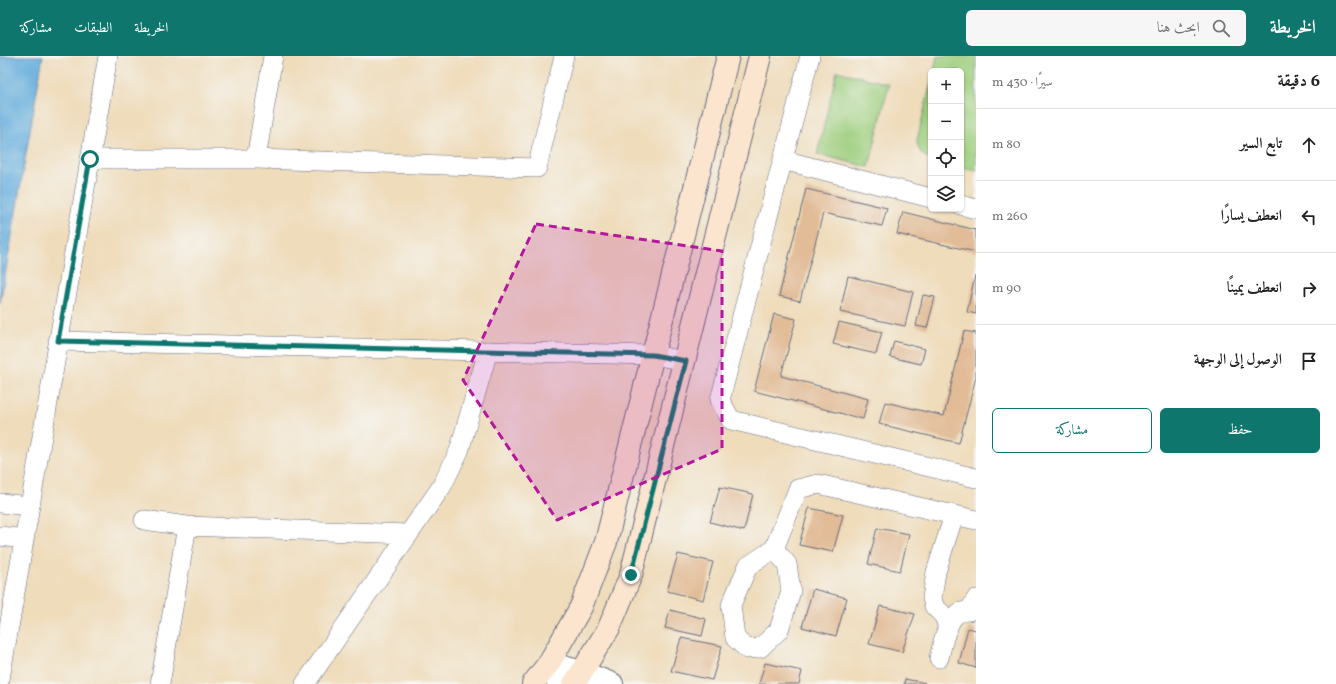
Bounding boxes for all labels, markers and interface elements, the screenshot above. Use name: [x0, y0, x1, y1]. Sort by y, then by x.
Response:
search box: [966, 10, 1246, 46]
text: الخريطة: [1270, 15, 1316, 41]
icon: search: [1210, 17, 1232, 39]
text: ابحث هنا: [1157, 18, 1200, 39]
text: مشاركة: [20, 19, 52, 38]
text: الطبقات: [74, 19, 112, 38]
text: الخريطة: [134, 19, 168, 38]
map controls: [928, 68, 964, 212]
button: +: [928, 68, 964, 104]
text: 6 دقيقة: [1278, 70, 1320, 93]
text: سيرًا · 430 m: [992, 74, 1053, 92]
button: −: [928, 104, 964, 140]
text: تابع السير: [1240, 134, 1282, 155]
icon: ahead: [1298, 134, 1320, 156]
text: 80 m: [992, 136, 1021, 154]
button: locate: [928, 140, 964, 176]
route start: [81, 150, 99, 168]
button: layers: [928, 176, 964, 212]
text: انعطف يسارًا: [1221, 206, 1282, 227]
icon: left: [1298, 206, 1320, 228]
text: 260 m: [992, 208, 1028, 226]
text: انعطف يمينًا: [1227, 278, 1282, 299]
icon: right: [1298, 278, 1320, 300]
text: 90 m: [992, 280, 1021, 298]
text: الوصول إلى الوجهة: [1194, 350, 1282, 371]
icon: arrive: [1298, 350, 1320, 372]
button: مشاركة: [992, 408, 1152, 453]
button: حفظ: [1160, 408, 1320, 453]
route end: [622, 566, 640, 584]

